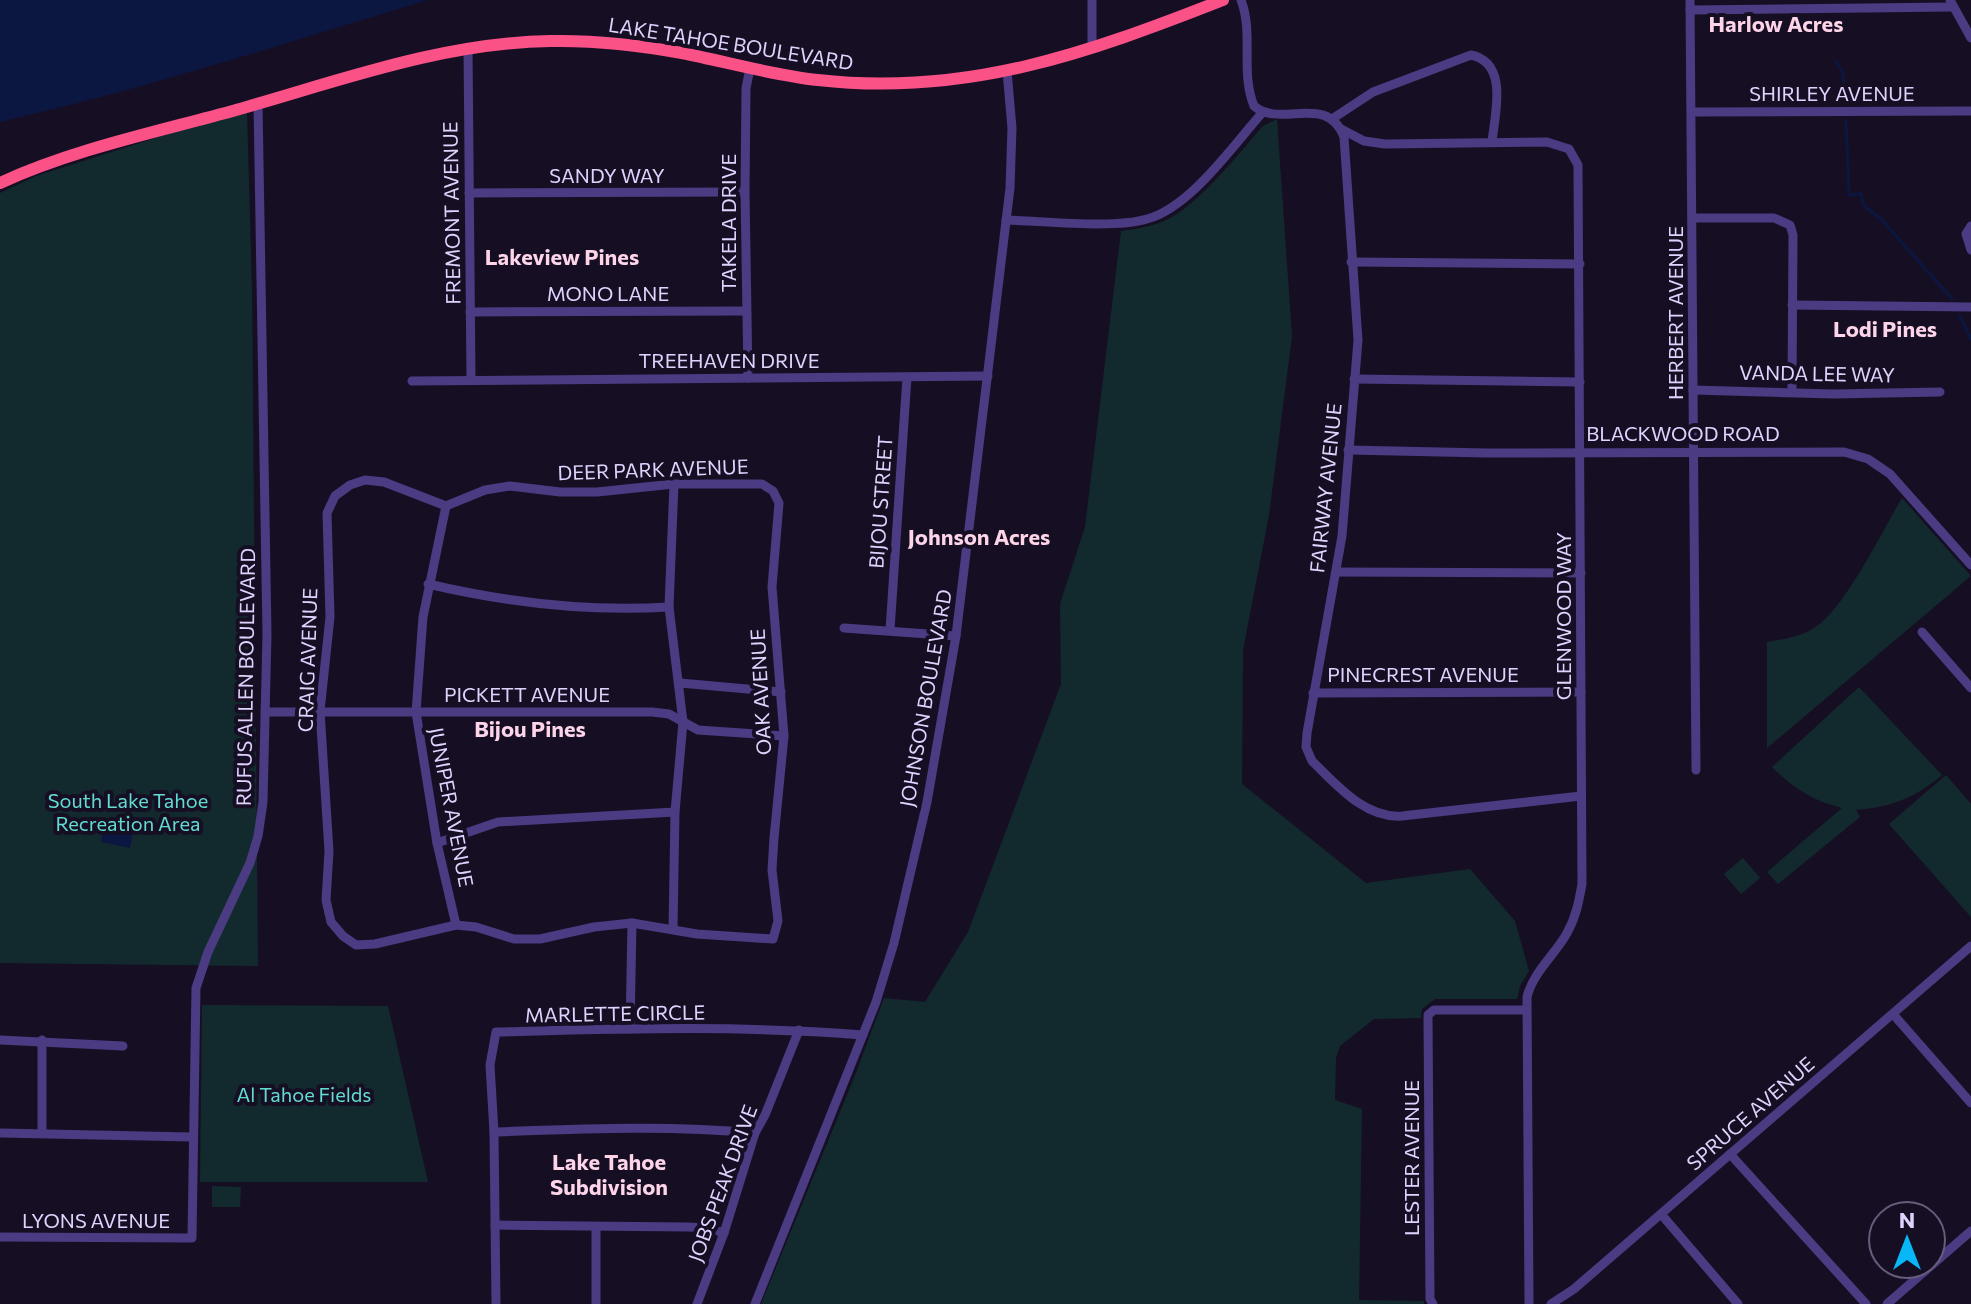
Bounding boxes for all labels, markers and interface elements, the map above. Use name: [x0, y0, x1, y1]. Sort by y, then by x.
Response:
district label: Harlow Acres: [1709, 10, 1843, 37]
street label: LAKE TAHOE BOULEVARD: [607, 12, 855, 74]
street label: SHIRLEY AVENUE: [1749, 81, 1915, 105]
street label: FREMONT AVENUE: [437, 121, 465, 305]
street label: TAKELA DRIVE: [716, 154, 740, 292]
street label: SANDY WAY: [549, 163, 665, 187]
street label: HERBERT AVENUE: [1663, 226, 1687, 400]
district label: Lakeview Pines: [485, 243, 639, 270]
street label: MONO LANE: [547, 281, 669, 305]
district label: Lodi Pines: [1833, 315, 1937, 342]
street label: TREEHAVEN DRIVE: [638, 348, 820, 372]
street label: VANDA LEE WAY: [1739, 360, 1895, 386]
street label: FAIRWAY AVENUE: [1304, 402, 1346, 574]
street label: BLACKWOOD ROAD: [1586, 421, 1780, 445]
street label: BIJOU STREET: [863, 434, 897, 569]
street label: DEER PARK AVENUE: [557, 454, 749, 484]
district label: Johnson Acres: [908, 523, 1050, 550]
street label: GLENWOOD WAY: [1551, 532, 1575, 700]
street label: RUFUS ALLEN BOULEVARD: [231, 548, 259, 806]
street label: CRAIG AVENUE: [292, 587, 322, 733]
street label: JOHNSON BOULEVARD: [894, 587, 956, 809]
street label: OAK AVENUE: [745, 628, 775, 756]
street label: PINECREST AVENUE: [1327, 662, 1519, 686]
street label: PICKETT AVENUE: [444, 682, 610, 706]
district label: Bijou Pines: [474, 715, 586, 742]
street label: JUNIPER AVENUE: [425, 725, 479, 889]
park label: South Lake Tahoe Recreation Area: [48, 788, 208, 835]
street label: MARLETTE CIRCLE: [525, 999, 705, 1027]
street label: SPRUCE AVENUE: [1681, 1051, 1819, 1175]
street label: LESTER AVENUE: [1399, 1080, 1423, 1236]
park label: Al Tahoe Fields: [237, 1082, 371, 1106]
street label: JOBS PEAK DRIVE: [682, 1101, 762, 1265]
district label: Lake Tahoe Subdivision: [550, 1148, 668, 1200]
north arrow: [1867, 1200, 1947, 1280]
text: N: [1899, 1206, 1915, 1233]
street label: LYONS AVENUE: [22, 1208, 170, 1232]

